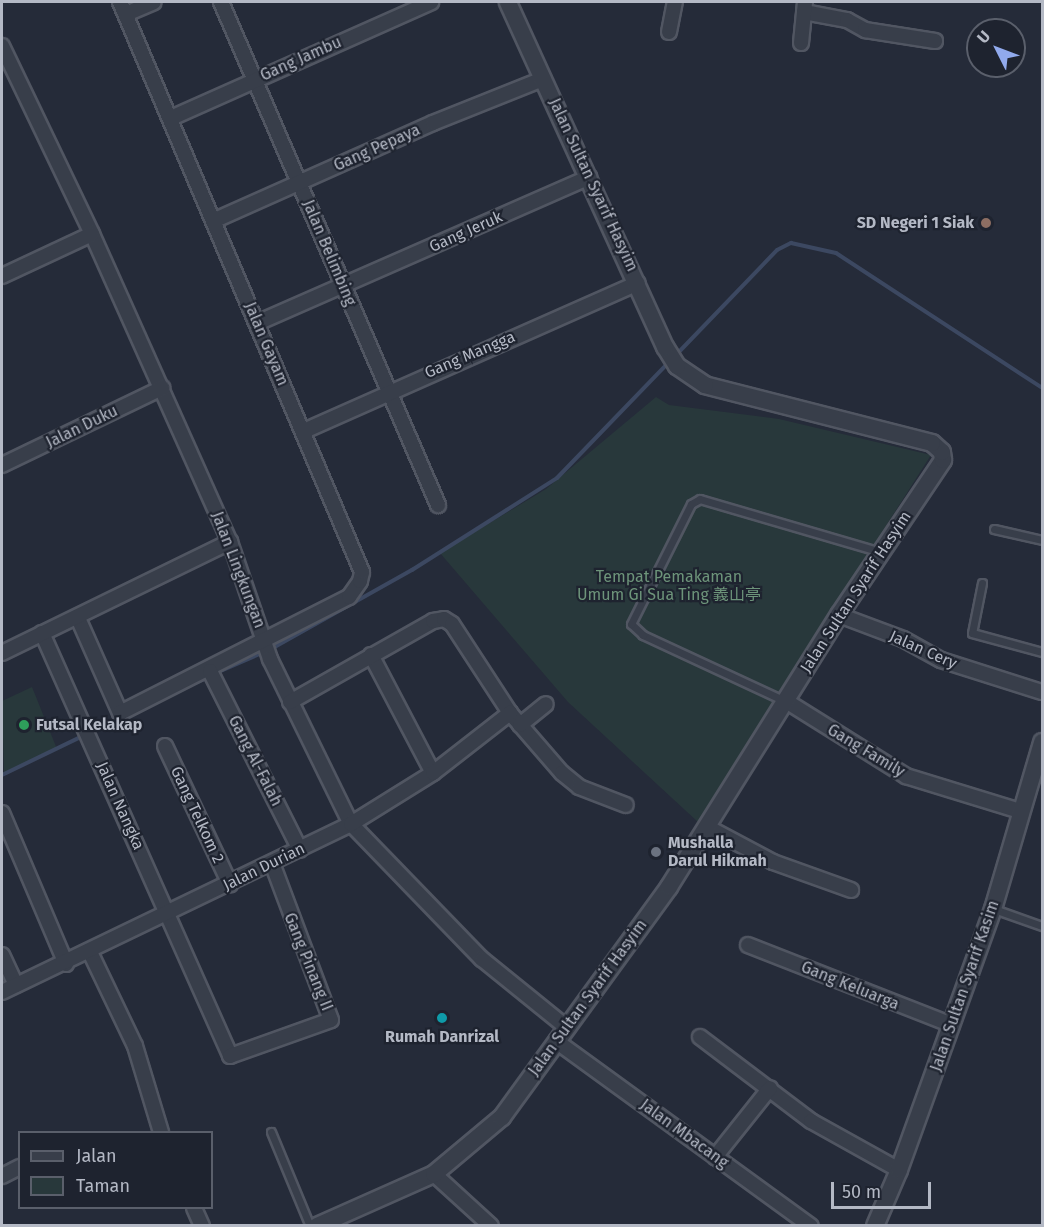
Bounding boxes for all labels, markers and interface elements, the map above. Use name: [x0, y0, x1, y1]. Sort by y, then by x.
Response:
north arrow: [966, 18, 1026, 78]
text: U: [973, 27, 994, 47]
street label: Gang Jambu: [257, 33, 345, 85]
street label: Jalan Sultan Syarif Hasyim: [544, 95, 642, 275]
street label: Gang Pepaya: [331, 120, 423, 176]
street label: Jalan Belimbing: [298, 197, 360, 309]
street label: Gang Jeruk: [426, 207, 506, 257]
place label: SD Negeri 1 Siak: [857, 213, 974, 233]
marker: SD Negeri 1 Siak: [979, 216, 993, 230]
street label: Jalan Gayam: [240, 299, 292, 389]
street label: Gang Mangga: [422, 327, 518, 383]
street label: Jalan Duku: [43, 401, 121, 453]
street label: Jalan Sultan Syarif Hasyim: [796, 508, 916, 676]
street label: Jalan Lingkungan: [207, 509, 269, 631]
park label: Tempat Pemakaman Umum Gi Sua Ting 義山亭: [577, 567, 761, 605]
street label: Jalan Cery: [886, 627, 960, 673]
street label: Gang Al-Falah: [224, 713, 286, 809]
place label: Futsal Kelakap: [36, 715, 142, 735]
marker: Futsal Kelakap: [17, 718, 31, 732]
street label: Gang Family: [824, 720, 908, 782]
street label: Jalan Nangka: [92, 759, 148, 853]
street label: Gang Telkom 2: [166, 763, 228, 867]
place label: Mushalla Darul Hikmah: [668, 833, 767, 871]
street label: Jalan Durian: [220, 839, 308, 895]
marker: Mushalla Darul Hikmah: [649, 845, 663, 859]
street label: Jalan Sultan Syarif Kasim: [927, 898, 1003, 1074]
street label: Gang Pinang II: [280, 910, 336, 1014]
street label: Jalan Sultan Syarif Hasyim: [525, 916, 651, 1080]
street label: Gang Keluarga: [798, 958, 902, 1014]
marker: Rumah Danrizal: [435, 1011, 449, 1025]
place label: Rumah Danrizal: [385, 1027, 499, 1047]
street label: Jalan Mbacang: [636, 1095, 732, 1173]
legend: [18, 1131, 213, 1209]
text: Jalan: [76, 1145, 117, 1167]
scale bar: [834, 1170, 934, 1208]
text: Taman: [76, 1175, 130, 1197]
text: 50 m: [842, 1181, 881, 1203]

